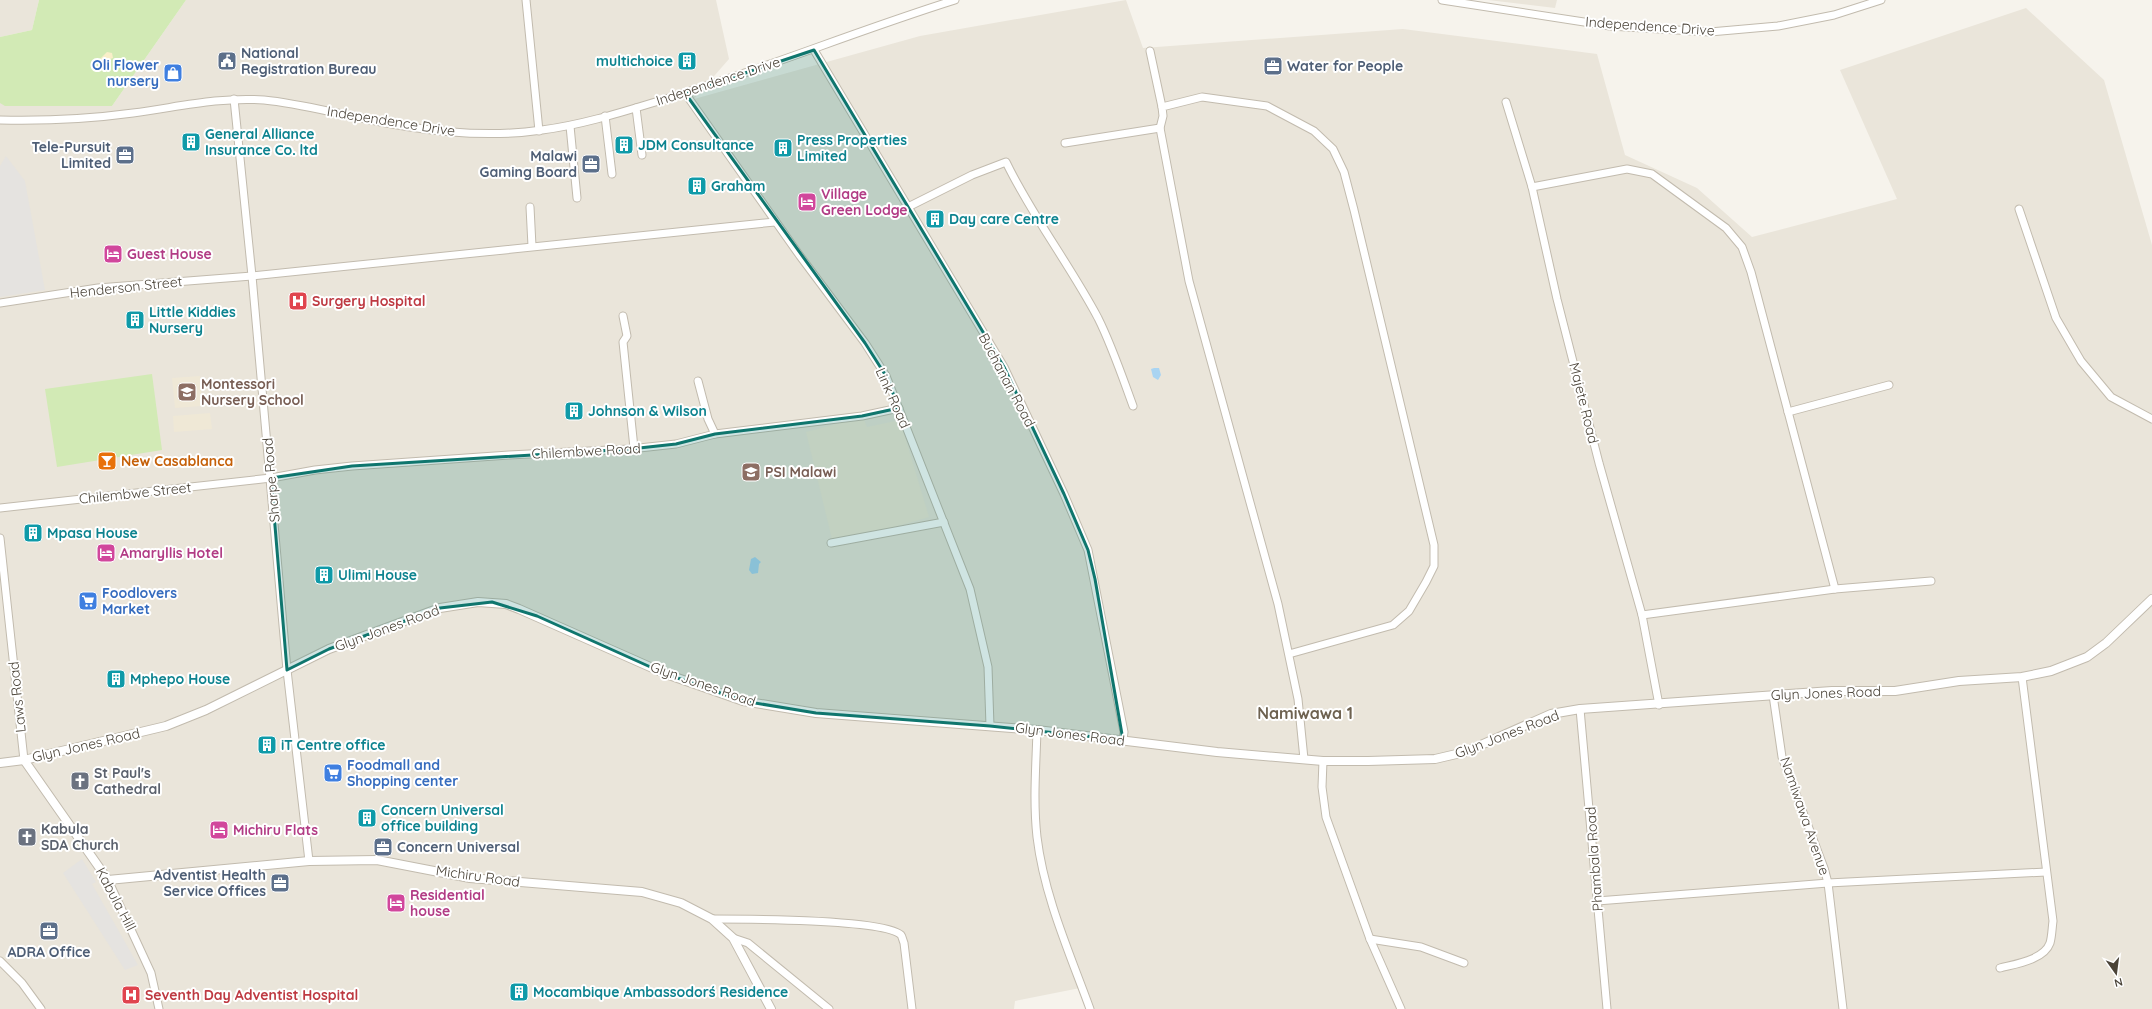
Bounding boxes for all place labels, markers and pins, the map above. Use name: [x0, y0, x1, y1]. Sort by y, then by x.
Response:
place label: National Registration Bureau: [241, 44, 377, 78]
public building icon: National Registration Bureau: [216, 50, 238, 72]
building icon: multichoice: [676, 50, 698, 72]
place label: multichoice: [596, 52, 673, 70]
office icon: Water for People: [1262, 55, 1284, 77]
place label: Oli Flower nursery: [92, 56, 159, 90]
place label: Water for People: [1287, 57, 1403, 75]
shop icon: Oli Flower nursery: [162, 62, 184, 84]
place label: General Alliance Insurance Co. ltd: [205, 125, 318, 159]
building icon: General Alliance Insurance Co. ltd: [180, 131, 202, 153]
place label: Press Properties Limited: [797, 131, 907, 165]
building icon: JDM Consultance: [613, 134, 635, 156]
place label: JDM Consultance: [638, 136, 754, 154]
building icon: Press Properties Limited: [772, 137, 794, 159]
place label: Tele-Pursuit Limited: [32, 138, 111, 172]
office icon: Tele-Pursuit Limited: [114, 144, 136, 166]
place label: Malawi Gaming Board: [480, 147, 577, 181]
office icon: Malawi Gaming Board: [580, 153, 602, 175]
building icon: Graham: [686, 175, 708, 197]
place label: Graham: [711, 177, 765, 195]
place label: Village Green Lodge: [821, 185, 908, 219]
hotel icon: Village Green Lodge: [796, 191, 818, 213]
building icon: Day care Centre: [924, 208, 946, 230]
place label: Day care Centre: [949, 210, 1059, 228]
hotel icon: Guest House: [102, 243, 124, 265]
place label: Guest House: [127, 245, 212, 263]
hospital icon: Surgery Hospital: [287, 290, 309, 312]
place label: Surgery Hospital: [312, 292, 426, 310]
place label: Little Kiddies Nursery: [149, 303, 236, 337]
building icon: Little Kiddies Nursery: [124, 309, 146, 331]
place label: Montessori Nursery School: [201, 375, 304, 409]
school or university icon: Montessori Nursery School: [176, 381, 198, 403]
building icon: Johnson & Wilson: [563, 400, 585, 422]
place label: Johnson & Wilson: [588, 402, 707, 420]
bar icon: New Casablanca: [96, 450, 118, 472]
place label: New Casablanca: [121, 452, 233, 470]
school or university icon: PSI Malawi: [740, 461, 762, 483]
place label: PSI Malawi: [765, 463, 836, 481]
building icon: Mpasa House: [22, 522, 44, 544]
place label: Mpasa House: [47, 524, 138, 542]
hotel icon: Amaryllis Hotel: [95, 542, 117, 564]
place label: Amaryllis Hotel: [120, 544, 223, 562]
building icon: Ulimi House: [313, 564, 335, 586]
place label: Ulimi House: [338, 566, 417, 584]
place label: Foodlovers Market: [102, 584, 177, 618]
supermarket icon: Foodlovers Market: [77, 590, 99, 612]
building icon: Mphepo House: [105, 668, 127, 690]
place label: Mphepo House: [130, 670, 230, 688]
building icon: iT Centre office: [256, 734, 278, 756]
place label: iT Centre office: [281, 736, 385, 754]
place label: Foodmall and Shopping center: [347, 756, 458, 790]
supermarket icon: Foodmall and Shopping center: [322, 762, 344, 784]
place label: St Paul's Cathedral: [94, 764, 161, 798]
church icon: St Paul's Cathedral: [69, 770, 91, 792]
place label: Concern Universal office building: [381, 801, 504, 835]
building icon: Concern Universal office building: [356, 807, 378, 829]
hotel icon: Michiru Flats: [208, 819, 230, 841]
place label: Kabula SDA Church: [41, 820, 119, 854]
place label: Michiru Flats: [233, 821, 318, 839]
church icon: Kabula SDA Church: [16, 826, 38, 848]
office icon: Concern Universal: [372, 836, 394, 858]
place label: Concern Universal: [397, 838, 520, 856]
place label: Adventist Health Service Offices: [154, 866, 266, 900]
office icon: Adventist Health Service Offices: [269, 872, 291, 894]
place label: Residential house: [410, 886, 485, 920]
hotel icon: Residential house: [385, 892, 407, 914]
office icon: ADRA Office: [38, 920, 60, 942]
place label: ADRA Office: [7, 943, 91, 961]
building icon: Mocambique Ambassodorś Residence: [508, 981, 530, 1003]
place label: Mocambique Ambassodorś Residence: [533, 983, 788, 1001]
hospital icon: Seventh Day Adventist Hospital: [120, 984, 142, 1006]
place label: Seventh Day Adventist Hospital: [145, 986, 358, 1004]

